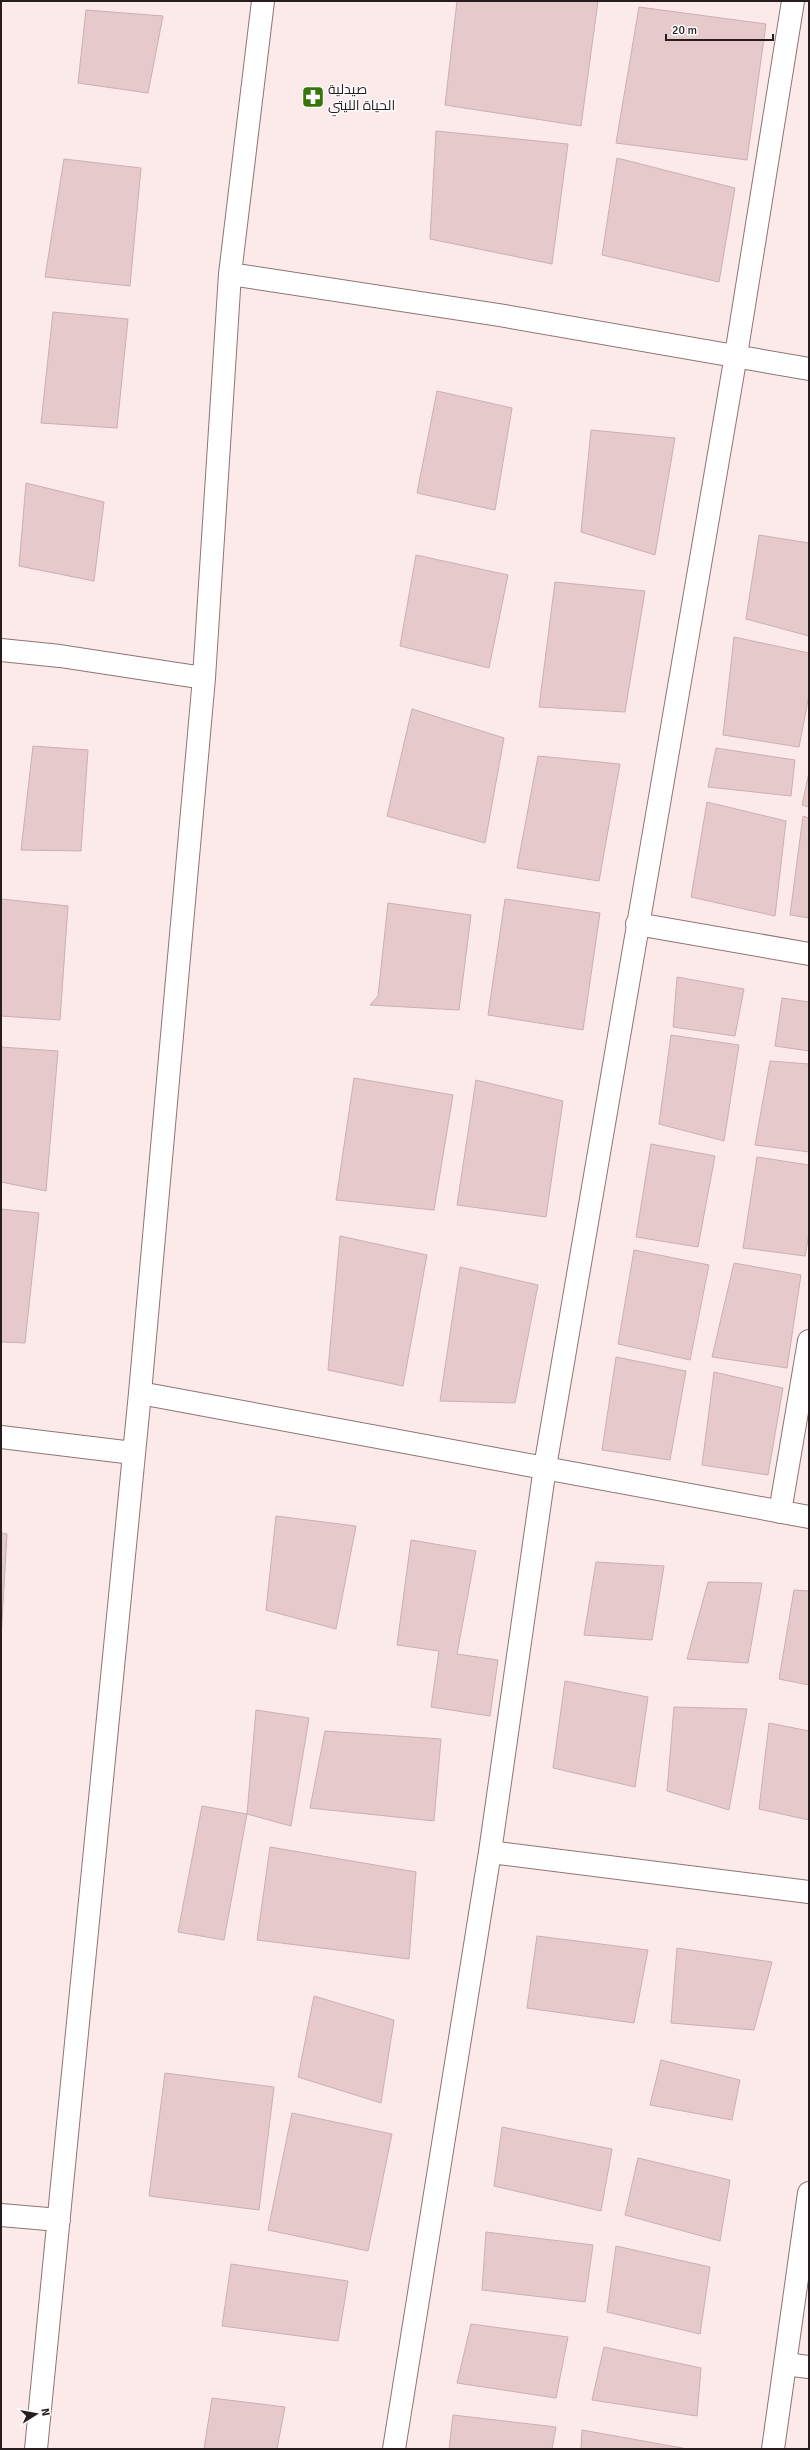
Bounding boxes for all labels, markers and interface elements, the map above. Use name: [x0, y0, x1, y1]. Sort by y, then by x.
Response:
scale bar: [666, 16, 773, 42]
text: 20 m: [672, 23, 697, 38]
place label: صيدلية الحياة الليتي: [328, 81, 395, 117]
pharmacy icon: صيدلية الحياة الليتي: [300, 84, 326, 110]
north arrow: [16, 2394, 56, 2434]
text: N: [38, 2407, 52, 2417]

